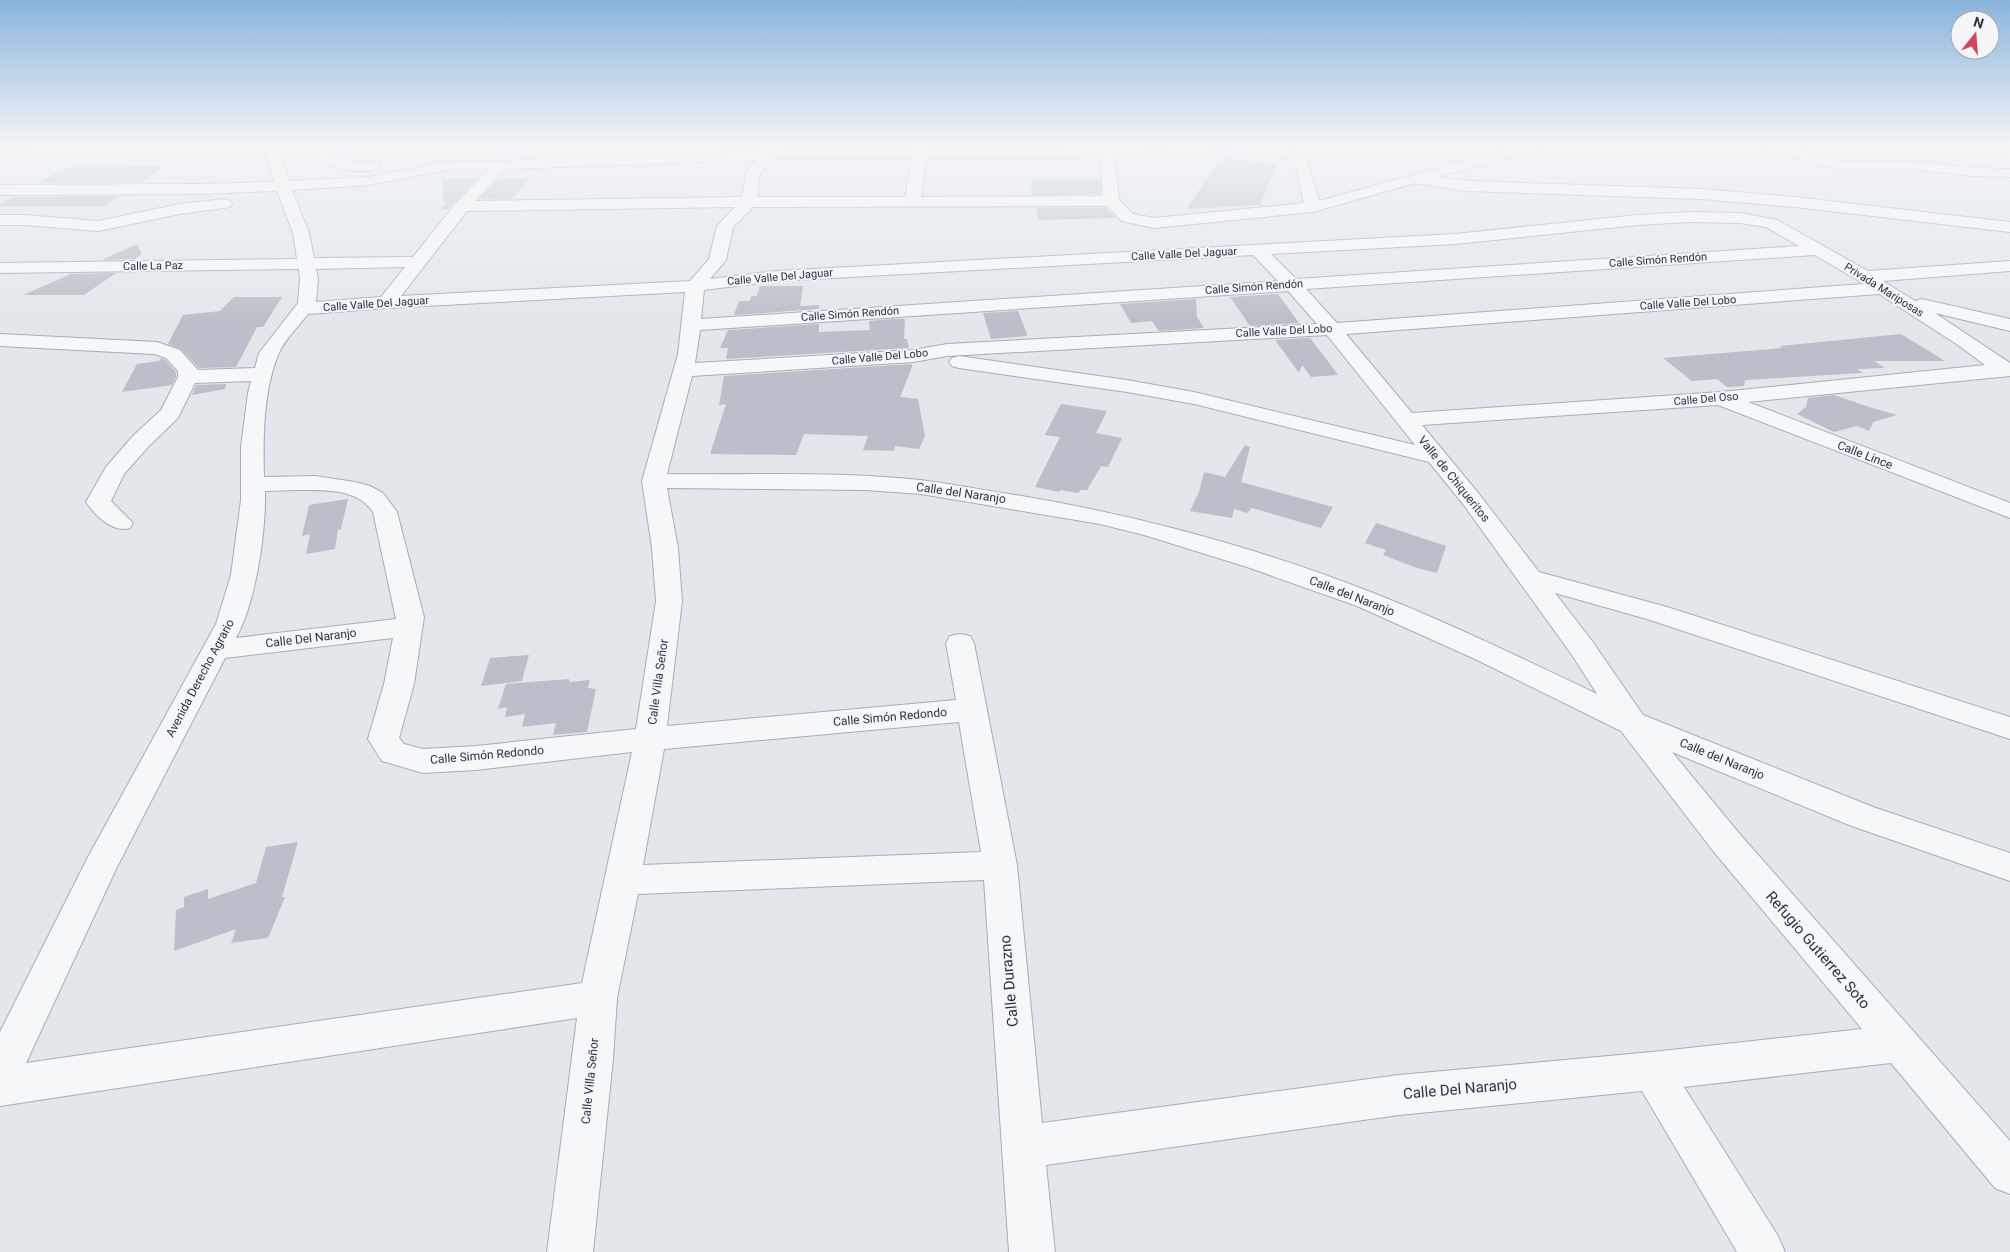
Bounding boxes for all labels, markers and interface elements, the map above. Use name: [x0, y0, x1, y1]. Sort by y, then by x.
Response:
north arrow: [1950, 10, 2000, 60]
text: N: [1972, 13, 1986, 32]
street label: Calle Valle Del Jaguar: [1131, 245, 1238, 263]
street label: Calle Simón Rendón: [1609, 250, 1707, 270]
street label: Calle La Paz: [123, 259, 184, 273]
street label: Privada Mariposas: [1842, 260, 1926, 320]
street label: Calle Valle Del Jaguar: [727, 266, 834, 288]
street label: Calle Simón Rendón: [1205, 277, 1303, 297]
street label: Calle Valle Del Lobo: [1639, 293, 1737, 313]
street label: Calle Valle Del Jaguar: [323, 294, 430, 314]
street label: Calle Simón Rendón: [801, 304, 899, 324]
street label: Calle Valle Del Lobo: [1235, 322, 1333, 340]
street label: Calle Valle Del Lobo: [831, 346, 929, 368]
street label: Calle Del Oso: [1673, 390, 1739, 408]
street label: Valle de Chiqueritos: [1415, 433, 1493, 525]
street label: Calle Lince: [1835, 438, 1895, 472]
street label: Calle del Naranjo: [915, 480, 1007, 506]
street label: Calle del Naranjo: [1307, 573, 1397, 619]
street label: Avenida Derecho Agrario: [163, 617, 237, 739]
street label: Calle Del Naranjo: [265, 625, 357, 651]
street label: Calle Villa Señor: [645, 638, 671, 726]
street label: Calle Simón Redondo: [833, 705, 948, 729]
street label: Calle del Naranjo: [1678, 736, 1767, 782]
street label: Calle Simón Redondo: [430, 743, 545, 767]
street label: Refugio Gutierrez Soto: [1762, 888, 1874, 1012]
street label: Calle Durazno: [996, 934, 1022, 1028]
street label: Calle Villa Señor: [579, 1037, 601, 1125]
street label: Calle Del Naranjo: [1402, 1075, 1518, 1103]

